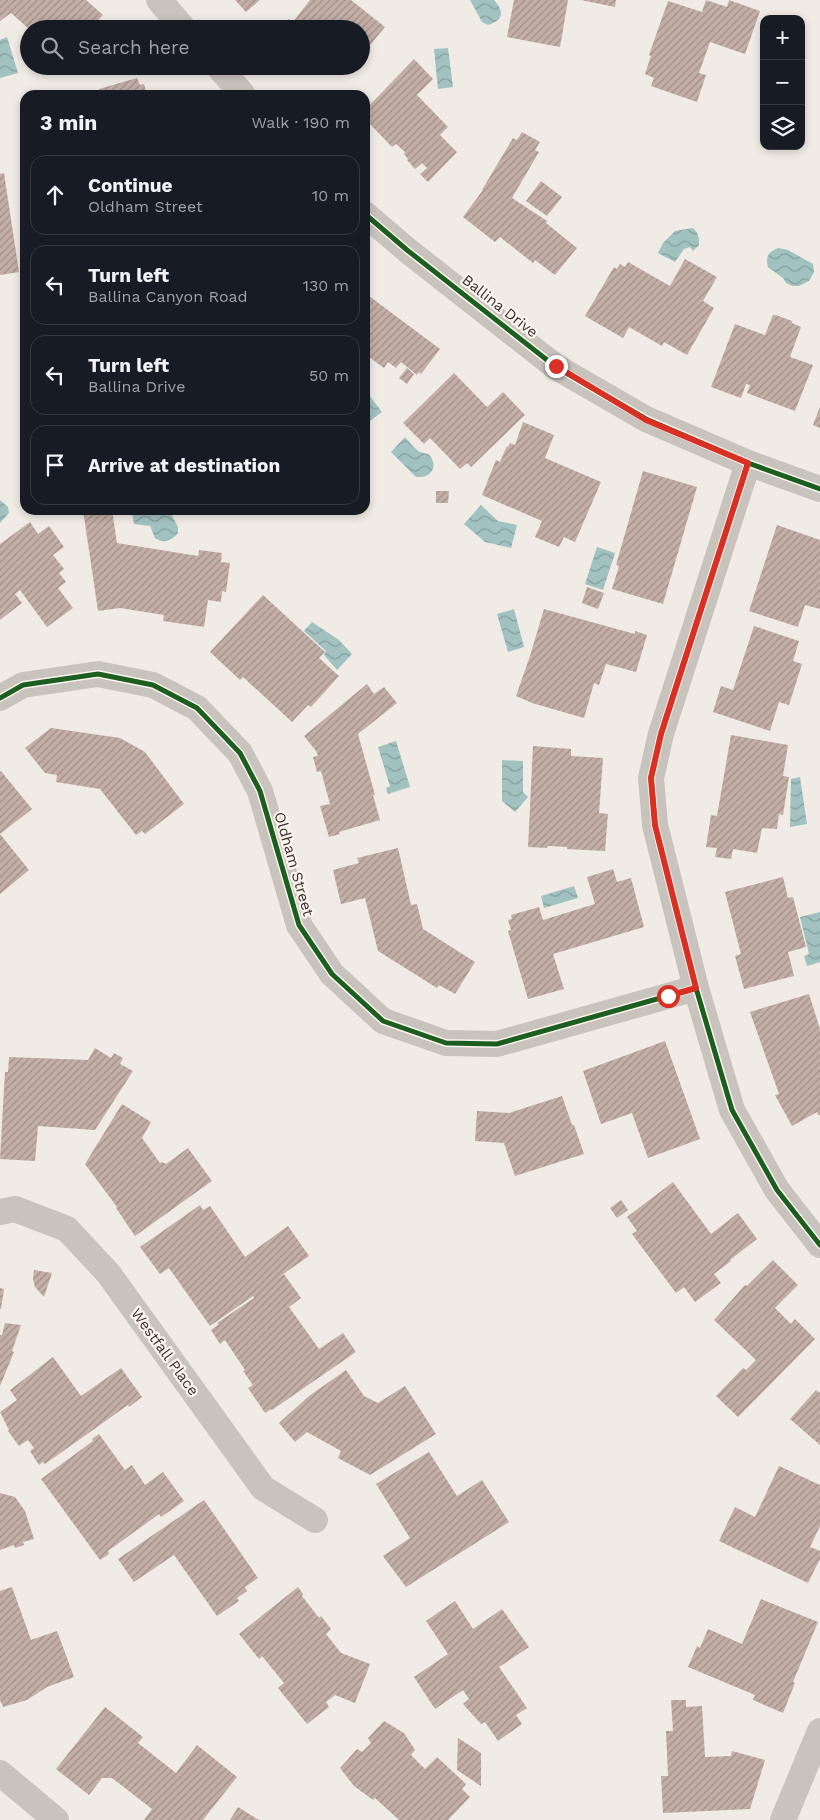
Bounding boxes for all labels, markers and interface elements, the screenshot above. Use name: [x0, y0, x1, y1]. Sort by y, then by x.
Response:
map controls: [760, 15, 805, 150]
button: +: [760, 15, 805, 60]
search box: [20, 20, 370, 75]
icon: search: [38, 34, 66, 62]
text: Search here: [78, 36, 189, 59]
button: −: [760, 60, 805, 105]
button: layers: [760, 105, 805, 150]
text: 3 min: [40, 110, 97, 135]
text: Walk · 190 m: [252, 113, 350, 132]
text: Continue: [88, 174, 172, 197]
icon: ahead: [41, 181, 69, 209]
text: 10 m: [312, 186, 349, 205]
text: Oldham Street: [88, 197, 203, 216]
text: Turn left: [88, 264, 169, 287]
icon: left: [41, 271, 69, 299]
street label: Ballina Drive: [458, 271, 542, 341]
text: 130 m: [303, 276, 349, 295]
text: Ballina Canyon Road: [88, 287, 248, 306]
text: Turn left: [88, 354, 169, 377]
route end: [545, 355, 568, 378]
icon: left: [41, 361, 69, 389]
text: 50 m: [309, 366, 349, 385]
text: Ballina Drive: [88, 377, 185, 396]
icon: arrive: [41, 451, 69, 479]
text: Arrive at destination: [88, 454, 280, 477]
street label: Oldham Street: [271, 810, 318, 919]
route start: [657, 985, 680, 1008]
street label: Westfall Place: [127, 1305, 203, 1399]

